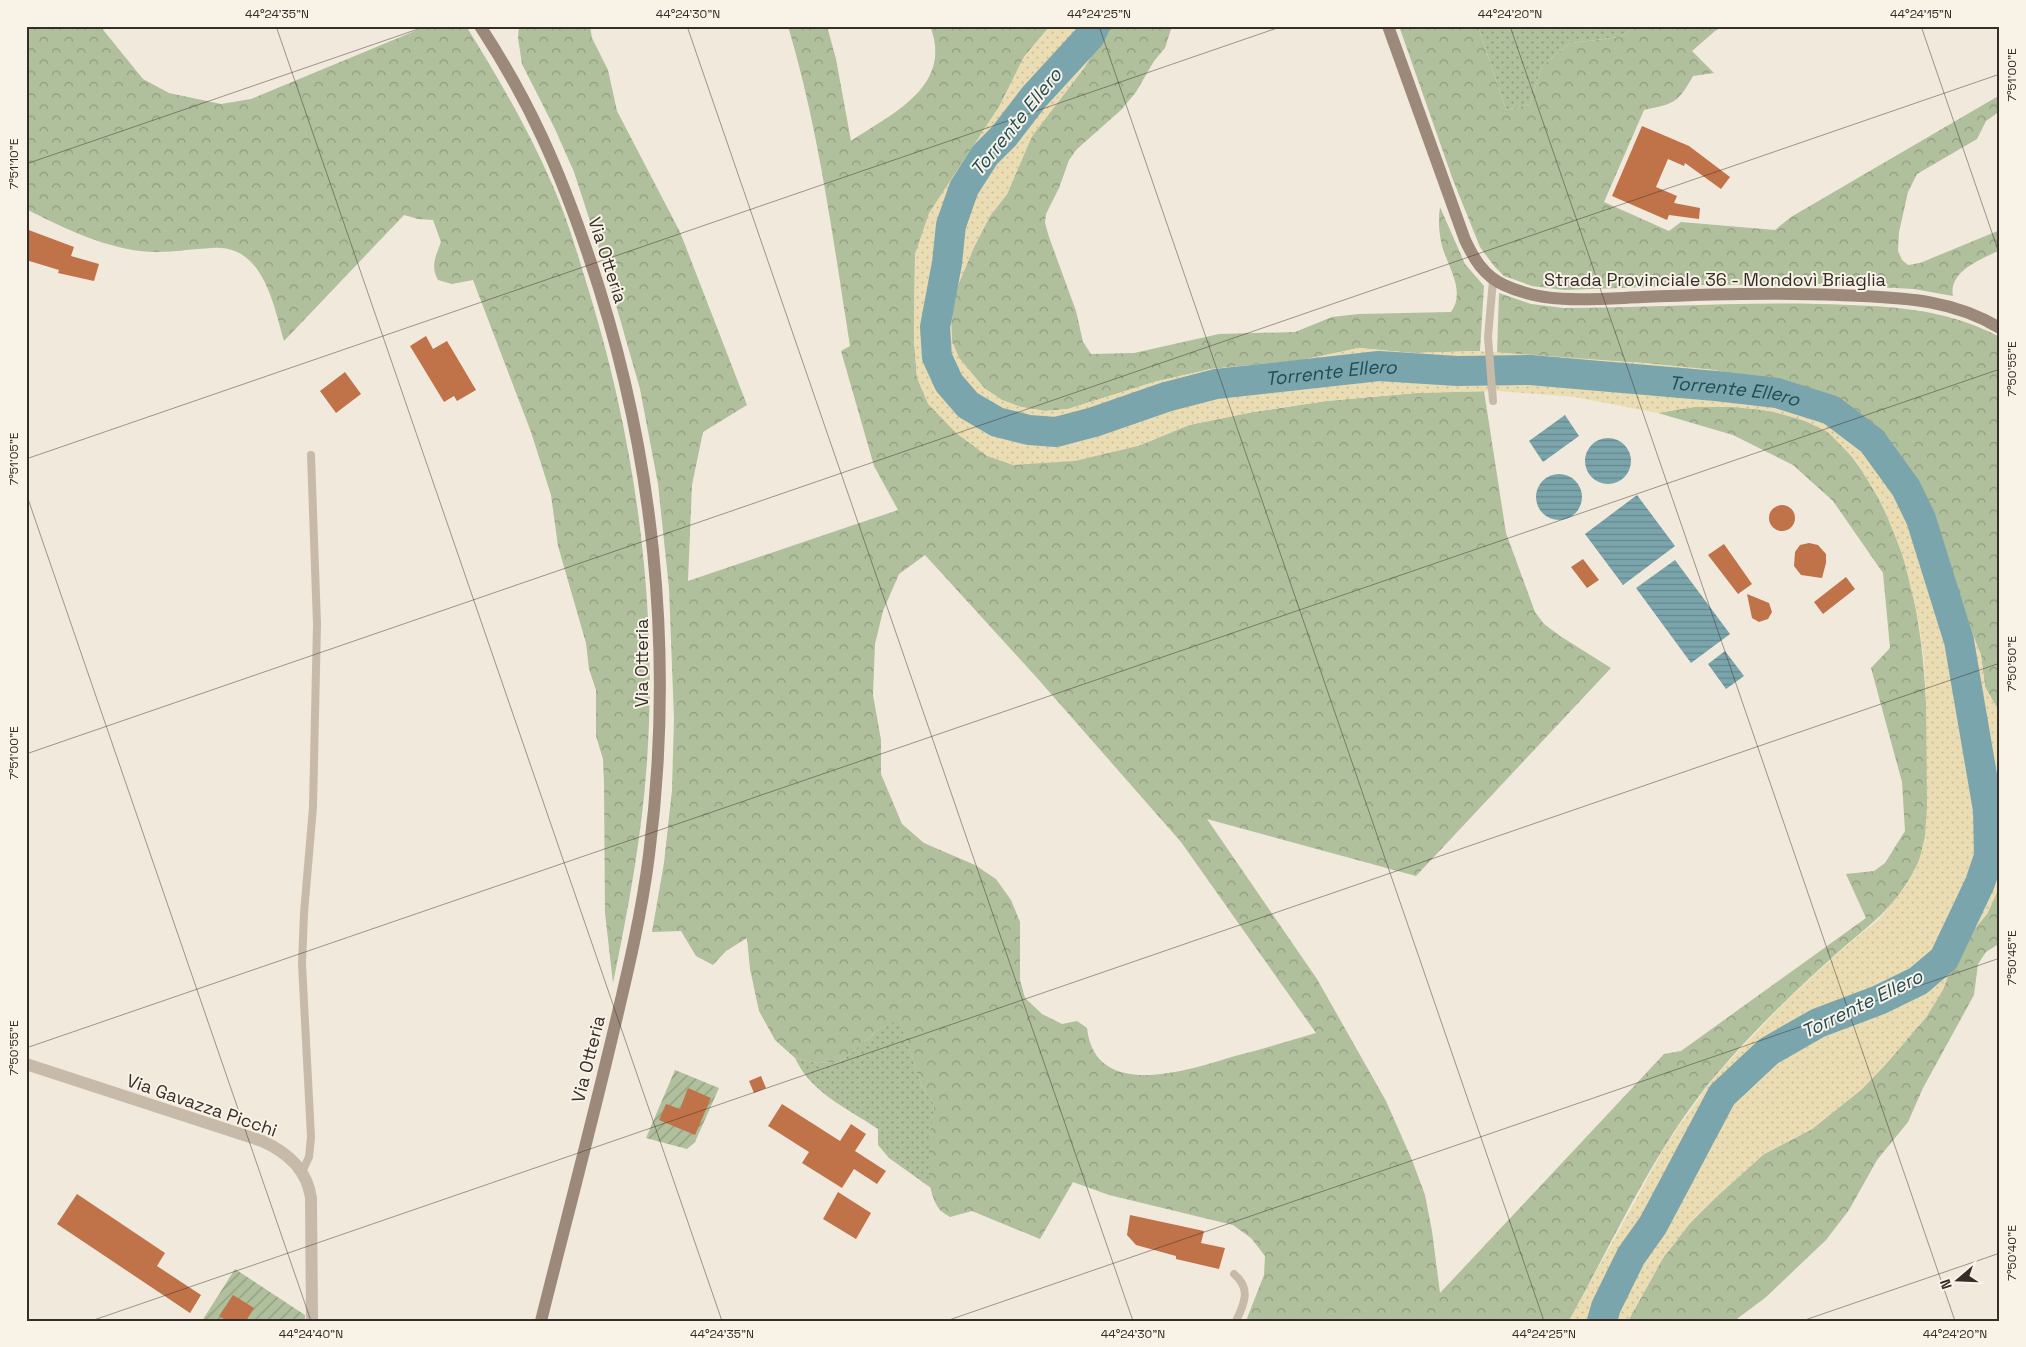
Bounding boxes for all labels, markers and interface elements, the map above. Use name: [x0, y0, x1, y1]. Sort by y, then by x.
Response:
text: 44°24'35"N: [245, 6, 309, 22]
text: 44°24'30"N: [656, 6, 720, 22]
text: 44°24'25"N: [1067, 6, 1131, 22]
text: 44°24'20"N: [1478, 6, 1542, 22]
text: 44°24'15"N: [1890, 6, 1952, 22]
text: 7°51'00"E: [2004, 48, 2020, 102]
water label: Torrente Ellero: [965, 62, 1068, 181]
text: 7°51'10"E: [6, 138, 22, 189]
street label: Via Otteria: [583, 214, 633, 306]
street label: Strada Provinciale 36 - Mondovì Briaglia: [1544, 268, 1886, 291]
text: 7°50'55"E: [2004, 341, 2020, 397]
water label: Torrente Ellero: [1264, 353, 1399, 391]
water label: Torrente Ellero: [1668, 370, 1804, 412]
text: 7°51'05"E: [6, 432, 22, 486]
street label: Via Otteria: [630, 619, 653, 707]
text: 7°50'50"E: [2004, 636, 2020, 692]
text: 7°51'00"E: [6, 726, 22, 780]
text: 7°50'45"E: [2004, 930, 2020, 986]
water label: Torrente Ellero: [1797, 963, 1928, 1044]
street label: Via Otteria: [566, 1013, 610, 1105]
text: 7°50'55"E: [6, 1020, 22, 1076]
street label: Via Gavazza Picchi: [124, 1068, 280, 1142]
text: 7°50'40"E: [2004, 1225, 2020, 1281]
north arrow: [1934, 1254, 1984, 1304]
text: N: [1936, 1277, 1956, 1292]
text: 44°24'40"N: [279, 1326, 343, 1342]
text: 44°24'35"N: [690, 1326, 754, 1342]
text: 44°24'30"N: [1101, 1326, 1165, 1342]
text: 44°24'25"N: [1512, 1326, 1576, 1342]
text: 44°24'20"N: [1923, 1326, 1987, 1342]

